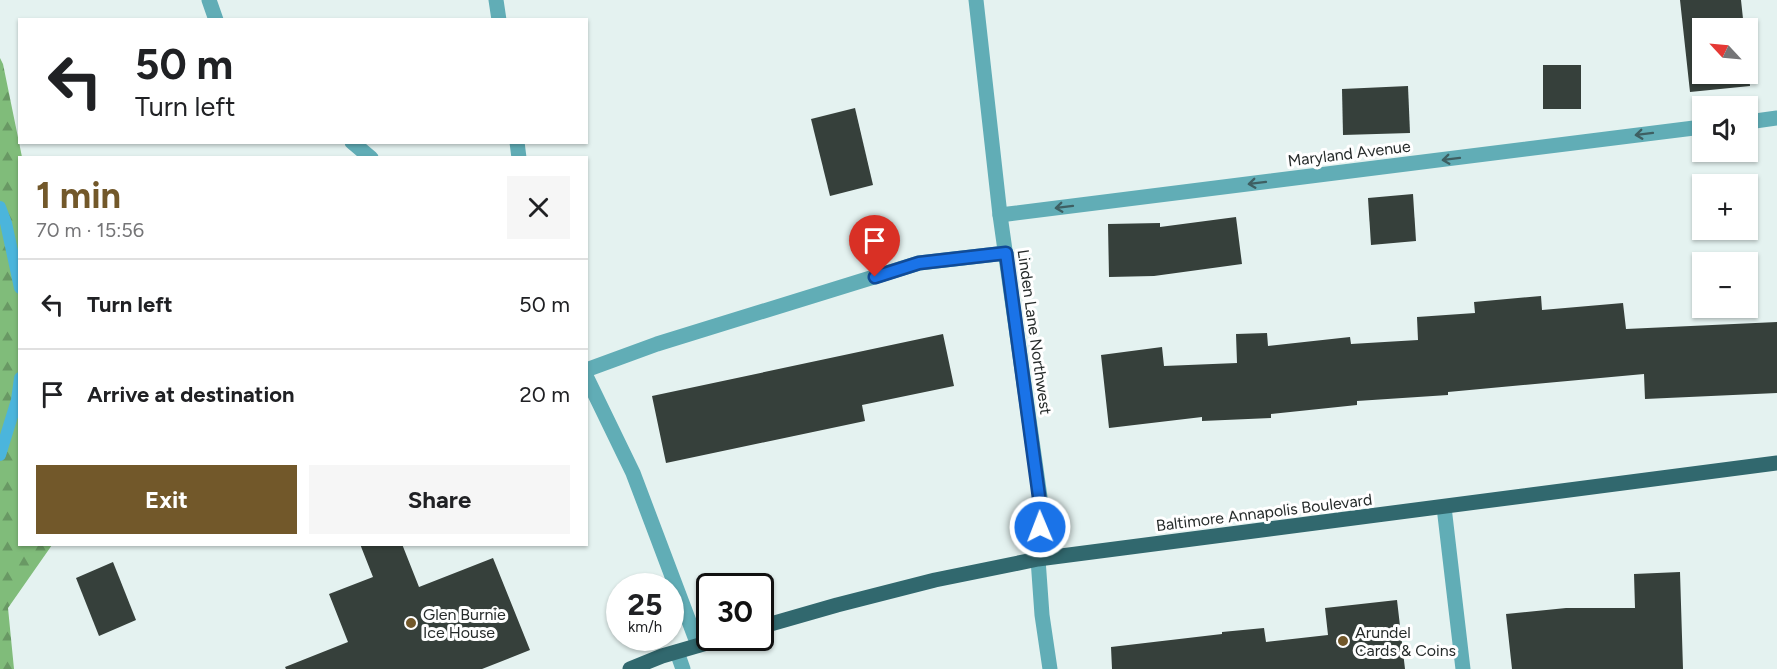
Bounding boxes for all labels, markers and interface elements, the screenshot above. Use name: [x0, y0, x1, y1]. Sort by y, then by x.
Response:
north arrow: [1692, 18, 1758, 84]
map controls: [1692, 18, 1758, 318]
text: 50 m: [135, 39, 233, 90]
icon: left: [36, 42, 114, 120]
text: Turn left: [135, 90, 235, 123]
button: sound: [1692, 96, 1758, 162]
one-way arrow: [1635, 129, 1655, 140]
street label: Maryland Avenue: [1287, 137, 1412, 170]
one-way arrow: [1442, 153, 1461, 164]
text: 1 min: [36, 174, 121, 217]
button: +: [1692, 174, 1758, 240]
button: close: [507, 176, 570, 239]
one-way arrow: [1248, 177, 1268, 188]
one-way arrow: [1055, 202, 1074, 213]
pin: [849, 215, 900, 277]
text: 70 m · 15:56: [36, 218, 144, 242]
icon: arrive: [858, 224, 891, 257]
street label: Linden Lane Northwest: [1014, 248, 1056, 416]
button: −: [1692, 252, 1758, 318]
icon: left: [36, 288, 69, 321]
text: Turn left: [87, 291, 173, 318]
text: 50 m: [519, 291, 570, 318]
icon: arrive: [36, 378, 69, 411]
text: Arrive at destination: [87, 381, 295, 408]
text: 20 m: [519, 381, 570, 408]
button: Exit: [36, 465, 297, 534]
button: Share: [309, 465, 570, 534]
street label: Baltimore Annapolis Boulevard: [1155, 490, 1373, 535]
position arrow: [1008, 495, 1072, 559]
speed limit sign: 30: [696, 573, 774, 651]
text: 25: [628, 586, 662, 623]
place label: Glen Burnie Ice House: [423, 605, 506, 642]
marker: Glen Burnie Ice House: [404, 616, 418, 630]
text: km/h: [628, 618, 662, 636]
place label: Arundel Cards & Coins: [1355, 623, 1456, 660]
marker: Arundel Cards & Coins: [1336, 634, 1350, 648]

